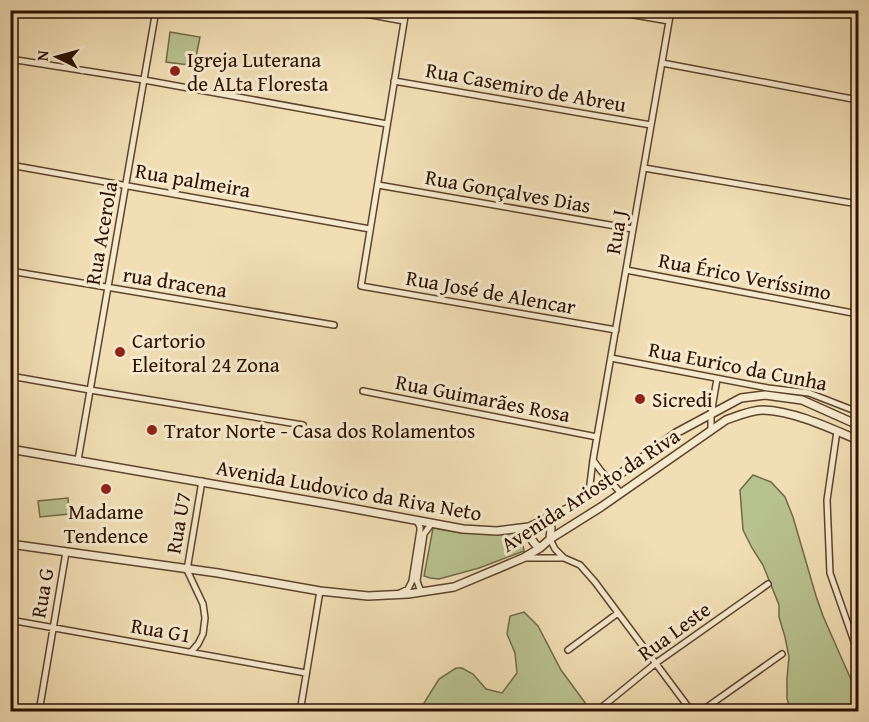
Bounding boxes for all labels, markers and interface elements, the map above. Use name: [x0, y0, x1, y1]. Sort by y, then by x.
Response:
north arrow: [27, 27, 87, 87]
place label: Igreja Luterana de ALta Floresta: [187, 44, 328, 99]
text: N: [30, 49, 55, 62]
street label: Rua Casemiro de Abreu: [423, 54, 629, 120]
marker: Igreja Luterana de ALta Floresta: [168, 64, 182, 78]
street label: Rua palmeira: [133, 155, 253, 205]
street label: Rua Gonçalves Dias: [423, 161, 593, 221]
street label: Rua Acerola: [77, 179, 125, 287]
street label: Rua J: [597, 207, 635, 257]
street label: Rua Érico Veríssimo: [656, 244, 834, 308]
street label: rua dracena: [121, 258, 229, 306]
street label: Rua José de Alencar: [404, 262, 579, 322]
place label: Cartorio Eleitoral 24 Zona: [132, 325, 280, 380]
street label: Rua Eurico da Cunha: [646, 333, 830, 399]
marker: Cartorio Eleitoral 24 Zona: [113, 345, 127, 359]
street label: Rua Guimarães Rosa: [393, 366, 573, 430]
place label: Sicredi: [652, 384, 713, 415]
marker: Sicredi: [633, 392, 647, 406]
place label: Trator Norte - Casa dos Rolamentos: [164, 415, 475, 446]
street label: Avenida Ariosto da Riva: [494, 420, 686, 560]
marker: Trator Norte - Casa dos Rolamentos: [145, 423, 159, 437]
street label: Avenida Ludovico da Riva Neto: [214, 451, 484, 529]
marker: Madame Tendence: [99, 482, 113, 496]
street label: Rua U7: [157, 490, 199, 556]
place label: Madame Tendence: [64, 496, 148, 551]
street label: Rua G: [22, 565, 62, 621]
street label: Rua Leste: [631, 594, 717, 668]
street label: Rua G1: [129, 609, 193, 651]

